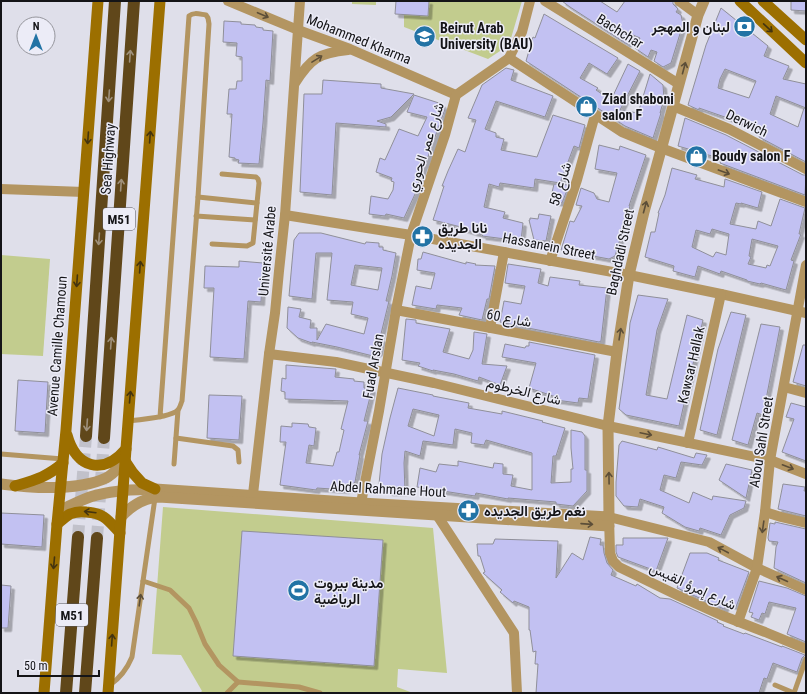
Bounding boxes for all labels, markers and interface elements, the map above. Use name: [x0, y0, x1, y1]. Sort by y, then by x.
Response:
street label: Bachchar: [594, 10, 646, 52]
street label: Mohammed Kharma: [304, 11, 414, 67]
one-way arrow: [257, 12, 269, 20]
bank icon: لبنان و المهجر: [732, 14, 758, 40]
north arrow: [16, 16, 56, 56]
place label: لبنان و المهجر: [651, 19, 730, 36]
text: N: [33, 20, 40, 33]
place label: Beirut Arab University (BAU): [440, 20, 533, 53]
school or university icon: Beirut Arab University (BAU): [412, 23, 438, 49]
one-way arrow: [763, 23, 773, 33]
one-way arrow: [127, 50, 134, 63]
one-way arrow: [311, 54, 323, 62]
one-way arrow: [681, 62, 688, 75]
one-way arrow: [105, 89, 112, 102]
place label: Ziad shaboni salon F: [602, 91, 674, 123]
shop icon: Ziad shaboni salon F: [574, 94, 600, 120]
street label: شارع عمر الحوري: [403, 100, 451, 195]
street label: Derwich: [724, 106, 770, 140]
street label: Sea Highway: [98, 123, 118, 195]
one-way arrow: [84, 131, 91, 144]
one-way arrow: [146, 131, 153, 144]
shop icon: Boudy salon F: [684, 143, 710, 169]
place label: Boudy salon F: [712, 148, 791, 164]
street label: شارع 58: [546, 160, 577, 209]
one-way arrow: [718, 168, 730, 176]
one-way arrow: [118, 179, 125, 192]
one-way arrow: [642, 201, 649, 214]
street label: Université Arabe: [255, 205, 279, 297]
street label: Baghdadi Street: [603, 207, 637, 297]
road number: M51: [103, 208, 135, 230]
place label: نانا طريق الجديده: [438, 220, 487, 253]
pharmacy icon: نانا طريق الجديده: [409, 223, 435, 249]
street label: Hassanein Street: [501, 229, 597, 263]
one-way arrow: [96, 232, 103, 245]
one-way arrow: [136, 261, 143, 274]
one-way arrow: [74, 274, 81, 287]
street label: Avenue Camille Chamoun: [44, 275, 70, 417]
street label: شارع 60: [485, 306, 533, 333]
street label: Kawsar Hallak: [674, 324, 708, 405]
one-way arrow: [616, 328, 624, 341]
street label: Fuad Arslan: [359, 332, 387, 400]
one-way arrow: [107, 337, 114, 350]
street label: شارع الخرطوم: [484, 374, 563, 411]
one-way arrow: [126, 391, 133, 404]
street label: Abou Sahl Street: [746, 395, 776, 489]
one-way arrow: [83, 418, 90, 431]
one-way arrow: [639, 430, 652, 438]
one-way arrow: [782, 464, 794, 472]
one-way arrow: [605, 472, 613, 485]
street label: Abdel Rahmane Hout: [330, 478, 446, 500]
pharmacy icon: نغم طريق الجديده: [456, 498, 482, 524]
place label: نغم طريق الجديده: [484, 503, 586, 520]
one-way arrow: [84, 508, 97, 516]
one-way arrow: [759, 520, 767, 533]
one-way arrow: [580, 521, 593, 528]
one-way arrow: [717, 545, 729, 553]
one-way arrow: [50, 556, 58, 569]
street label: شارع إمرؤ القيس: [646, 559, 739, 616]
place label: مدينة بيروت الرياضية: [314, 575, 384, 608]
one-way arrow: [776, 575, 788, 582]
sports icon: مدينة بيروت الرياضية: [285, 578, 311, 604]
one-way arrow: [136, 594, 144, 607]
road number: M51: [56, 604, 88, 626]
one-way arrow: [109, 634, 116, 647]
scale bar: [18, 652, 99, 678]
text: 50 m: [24, 659, 48, 673]

